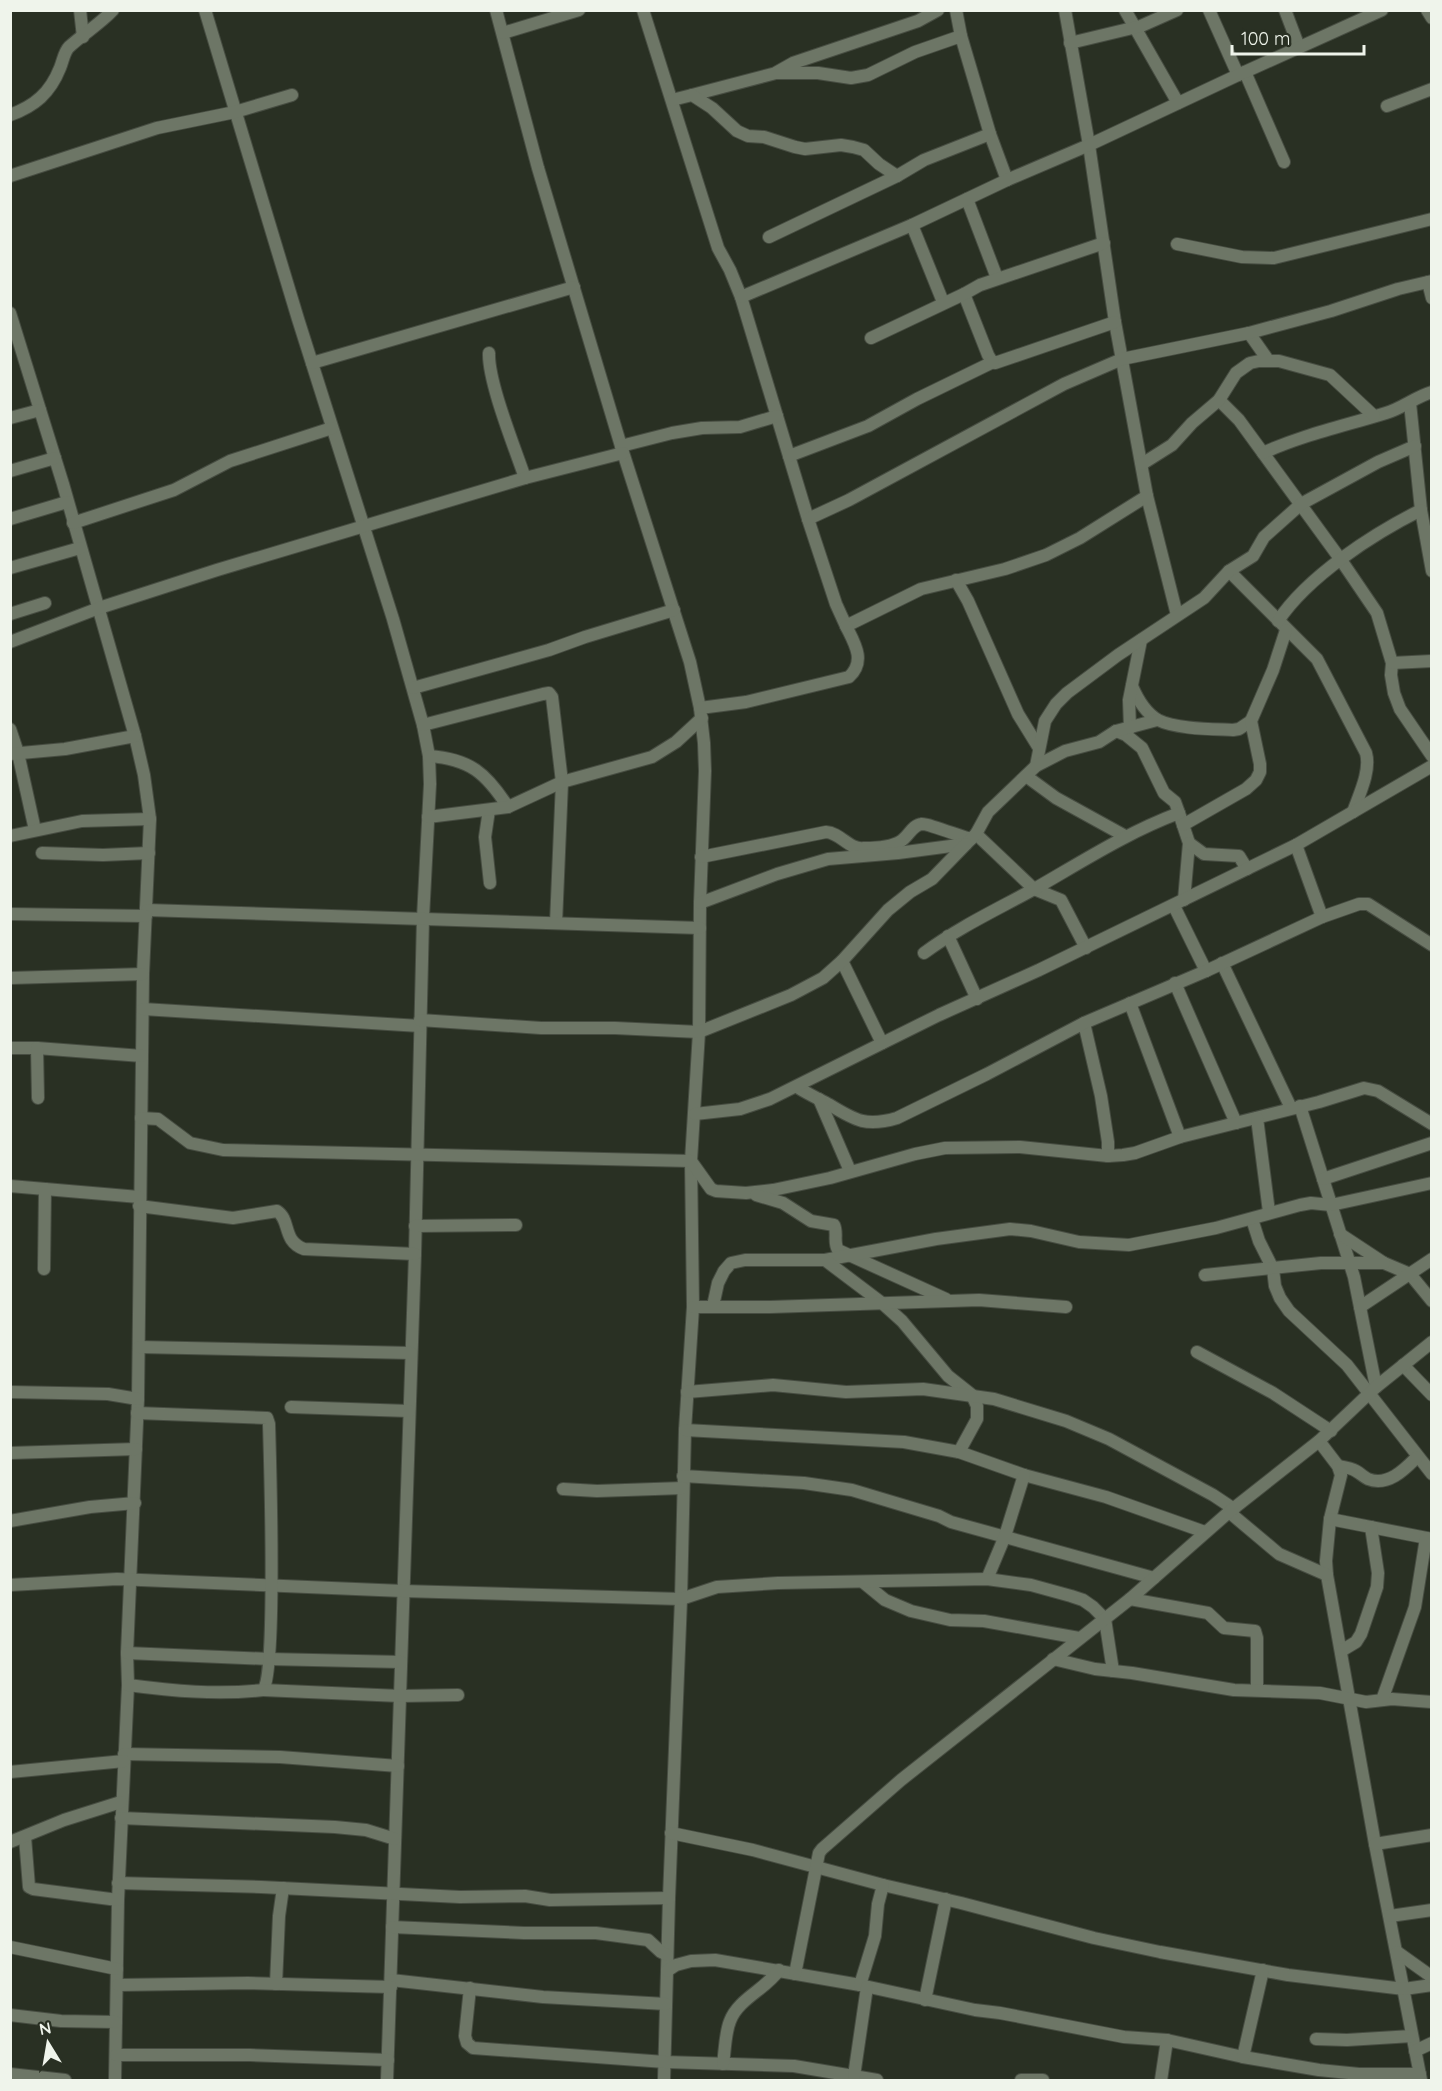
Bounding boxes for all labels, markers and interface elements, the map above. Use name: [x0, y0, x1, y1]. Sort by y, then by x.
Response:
scale bar: [1232, 18, 1364, 56]
text: 100 m: [1241, 27, 1290, 50]
north arrow: [18, 2013, 78, 2073]
text: N: [37, 2017, 53, 2039]

